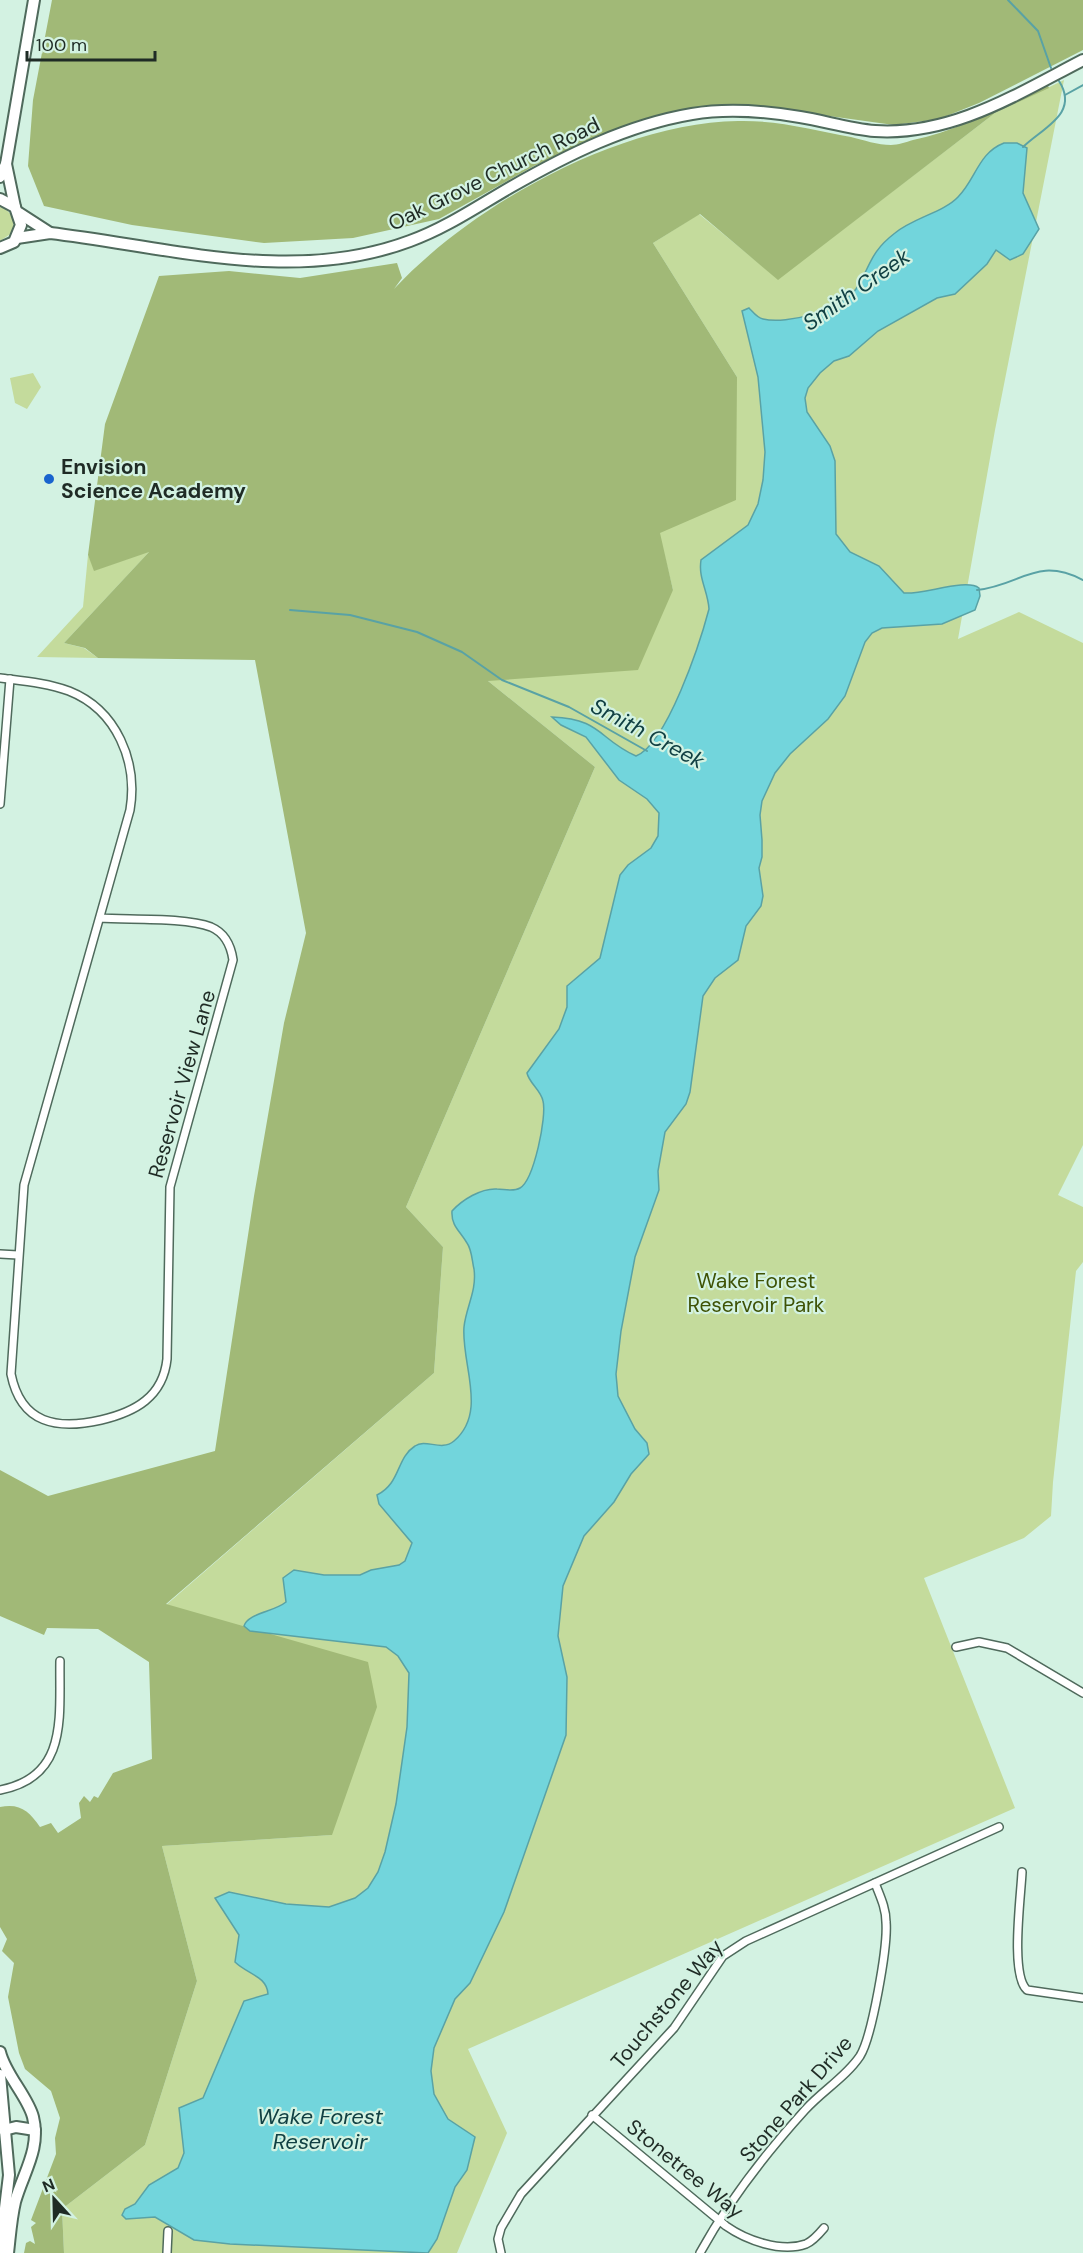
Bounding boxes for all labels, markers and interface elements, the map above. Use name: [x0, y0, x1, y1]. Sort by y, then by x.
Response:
scale bar: [27, 24, 154, 62]
text: 100 m: [36, 33, 87, 57]
street label: Oak Grove Church Road: [384, 111, 604, 237]
water label: Smith Creek: [797, 241, 916, 337]
place label: Envision Science Academy: [61, 453, 246, 505]
marker: Envision Science Academy: [42, 472, 56, 486]
water label: Smith Creek: [586, 691, 710, 776]
street label: Reservoir View Lane: [142, 987, 222, 1181]
park label: Wake Forest Reservoir Park: [688, 1267, 825, 1319]
street label: Touchstone Way: [605, 1933, 730, 2075]
street label: Stone Park Drive: [733, 2030, 859, 2168]
water label: Wake Forest Reservoir: [257, 2102, 383, 2156]
street label: Stonetree Way: [620, 2113, 750, 2225]
north arrow: [24, 2169, 84, 2229]
text: N: [39, 2174, 58, 2197]

